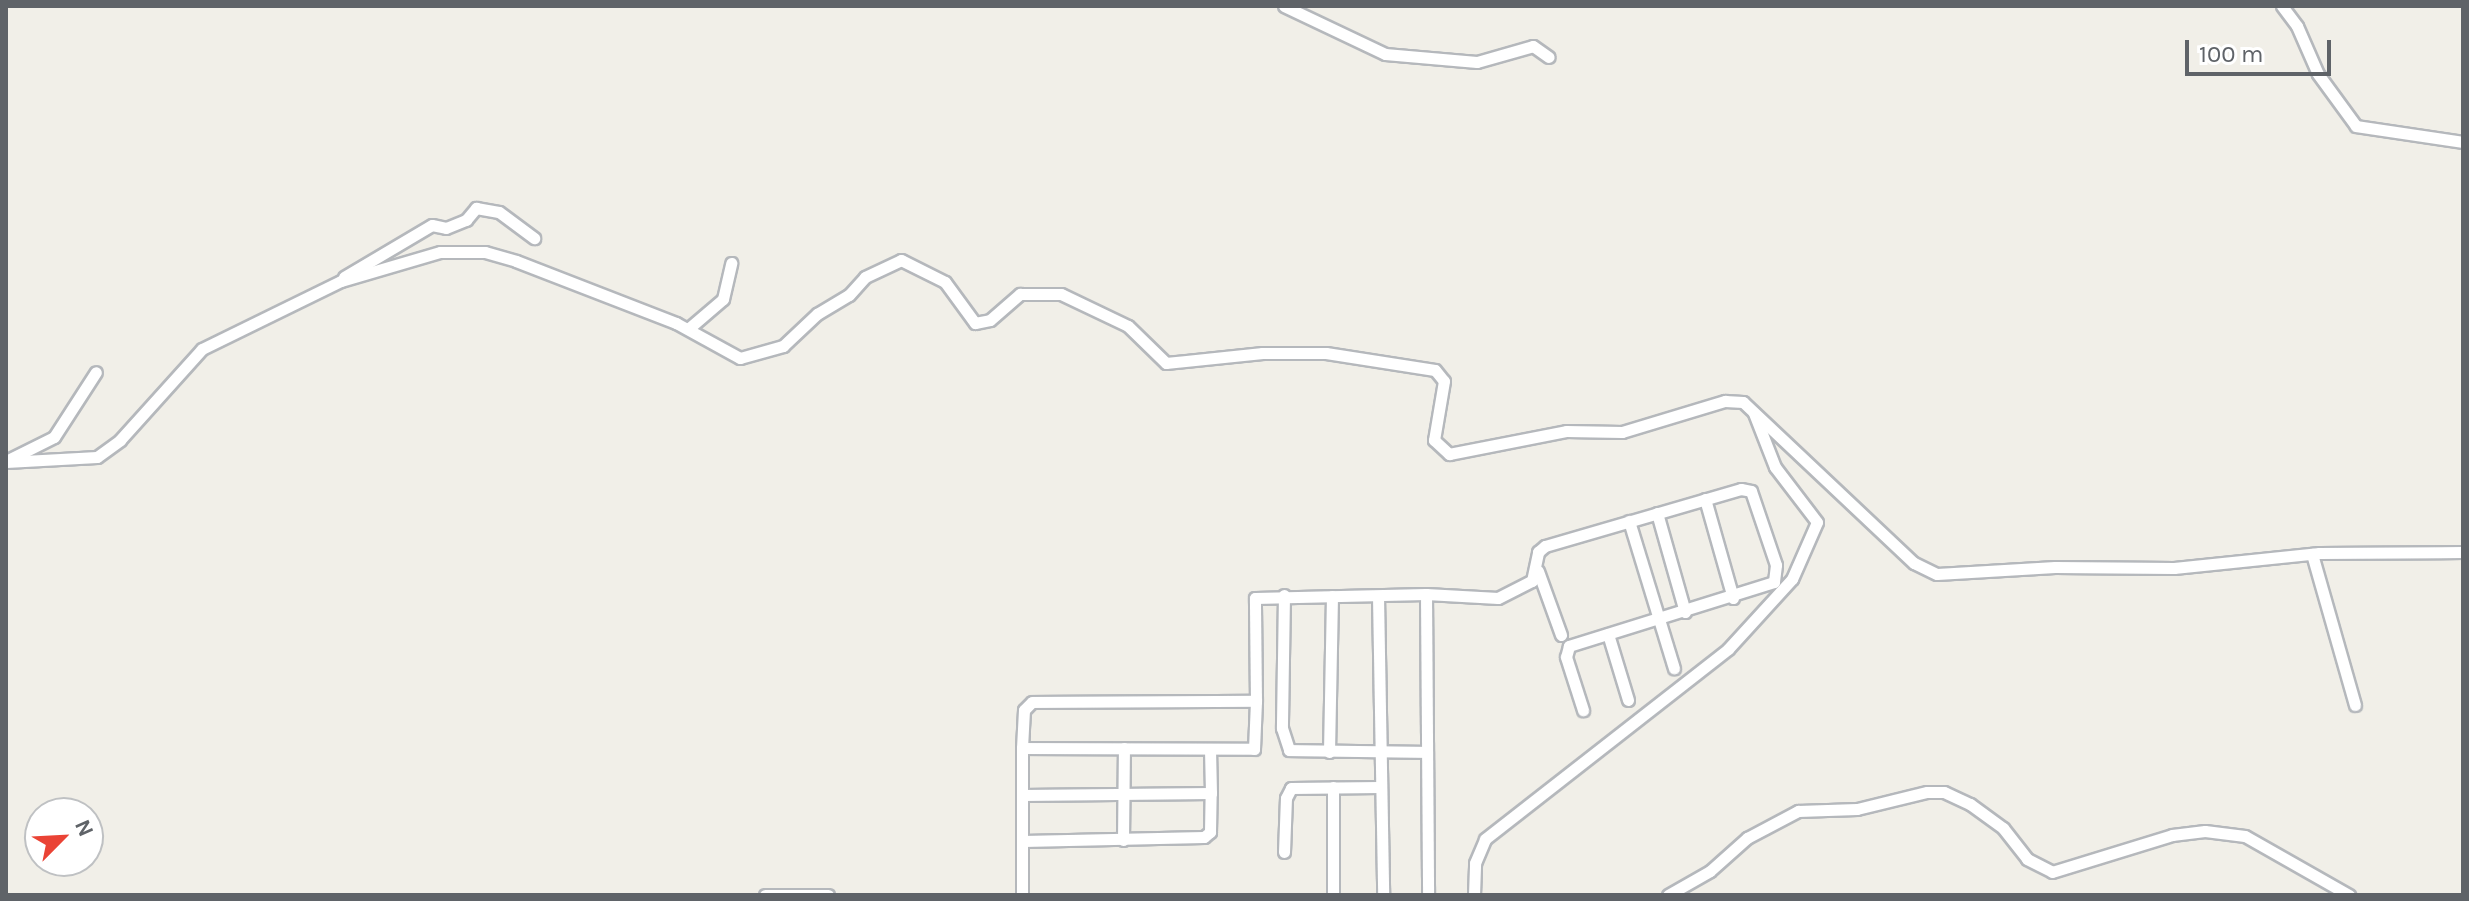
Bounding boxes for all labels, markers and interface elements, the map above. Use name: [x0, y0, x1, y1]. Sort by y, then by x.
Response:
scale bar: [2189, 24, 2335, 74]
text: 100 m: [2199, 40, 2264, 68]
north arrow: [24, 797, 104, 877]
text: N: [69, 816, 99, 841]

